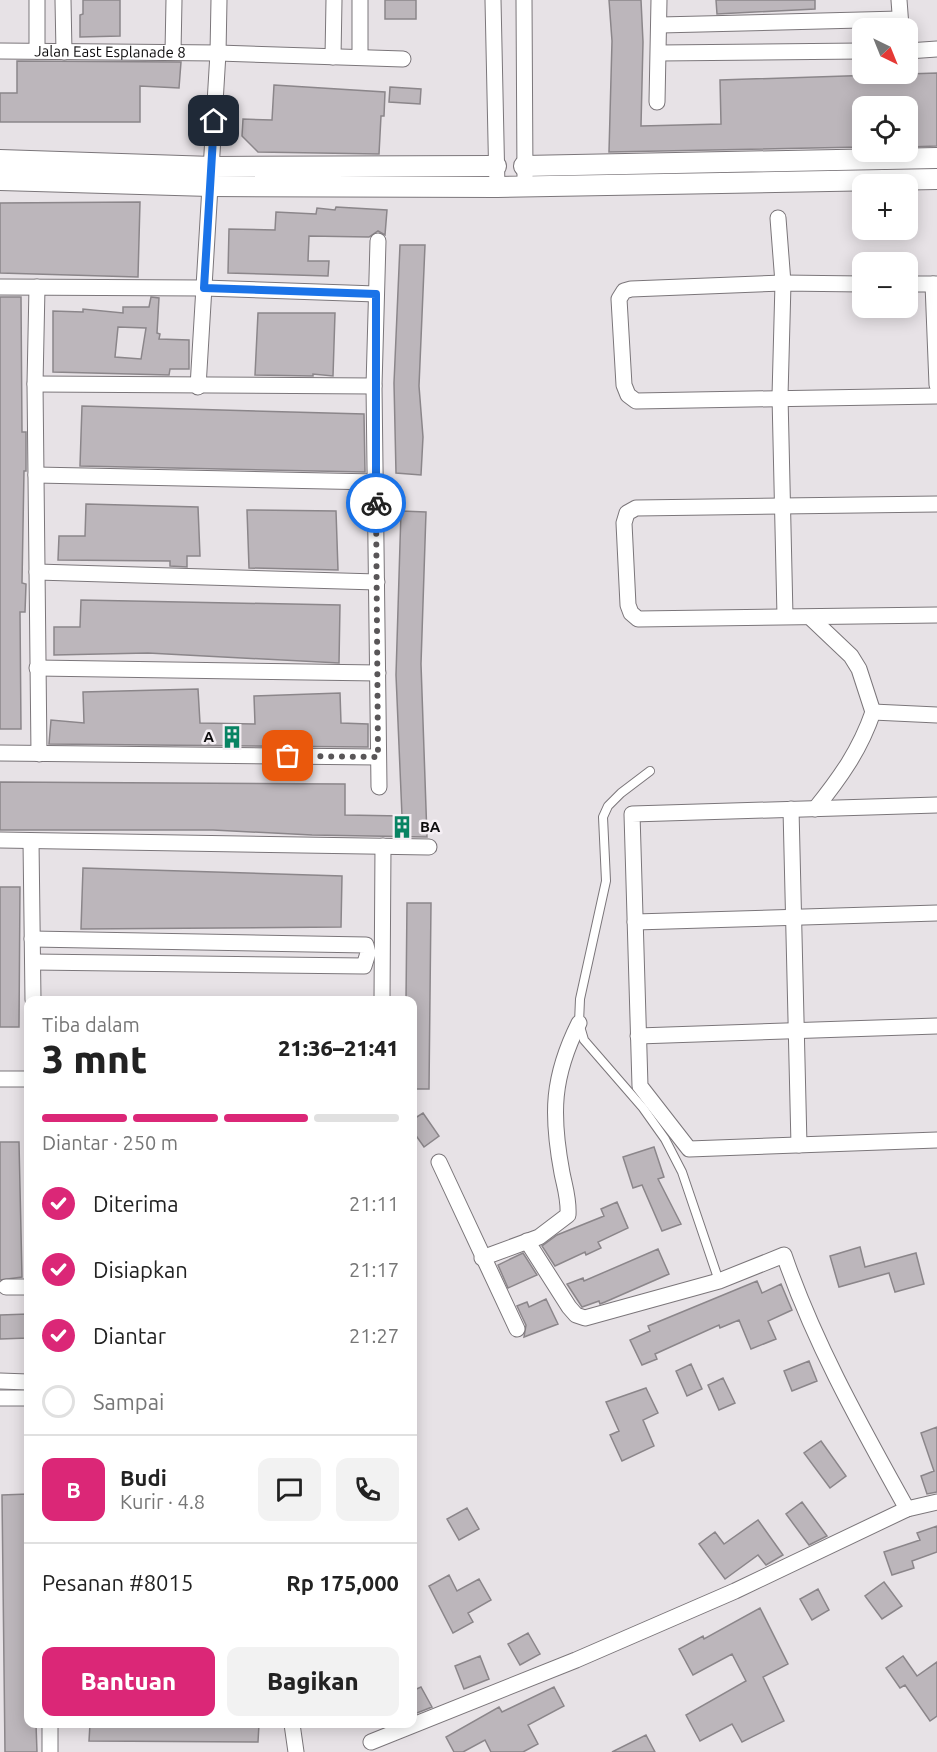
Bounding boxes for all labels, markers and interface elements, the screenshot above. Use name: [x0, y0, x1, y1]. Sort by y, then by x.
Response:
north arrow: [852, 18, 918, 84]
map controls: [852, 18, 918, 318]
street label: Jalan East Esplanade 8: [34, 42, 186, 61]
pin: [188, 95, 239, 146]
button: locate: [852, 96, 918, 162]
icon: home: [197, 104, 230, 137]
button: +: [852, 174, 918, 240]
button: −: [852, 252, 918, 318]
courier: [346, 473, 406, 533]
icon: bike: [360, 487, 393, 520]
building icon: A: [219, 724, 245, 750]
place label: A: [203, 728, 214, 745]
pin: [262, 730, 313, 781]
icon: bag: [271, 739, 304, 772]
building icon: BA: [389, 814, 415, 840]
place label: BA: [420, 818, 441, 835]
text: Tiba dalam: [42, 1013, 140, 1036]
text: 21:36–21:41: [278, 1035, 399, 1060]
text: 3 mnt: [42, 1037, 147, 1080]
text: Diantar · 250 m: [42, 1131, 178, 1154]
icon: check: [42, 1187, 75, 1220]
text: Diterima: [93, 1191, 179, 1216]
text: 21:11: [349, 1192, 399, 1215]
icon: check: [42, 1253, 75, 1286]
text: Disiapkan: [93, 1257, 188, 1282]
text: 21:17: [349, 1258, 399, 1281]
icon: check: [42, 1319, 75, 1352]
text: Diantar: [93, 1323, 166, 1348]
text: 21:27: [349, 1324, 399, 1347]
text: Sampai: [93, 1389, 164, 1414]
button: chat: [258, 1458, 321, 1521]
button: phone: [336, 1458, 399, 1521]
text: Budi: [120, 1465, 167, 1490]
text: B: [66, 1477, 81, 1502]
text: Kurir · 4.8: [120, 1490, 205, 1513]
text: Pesanan #8015: [42, 1570, 193, 1595]
text: Rp 175,000: [286, 1570, 399, 1595]
button: Bantuan: [42, 1647, 215, 1716]
button: Bagikan: [227, 1647, 399, 1716]

